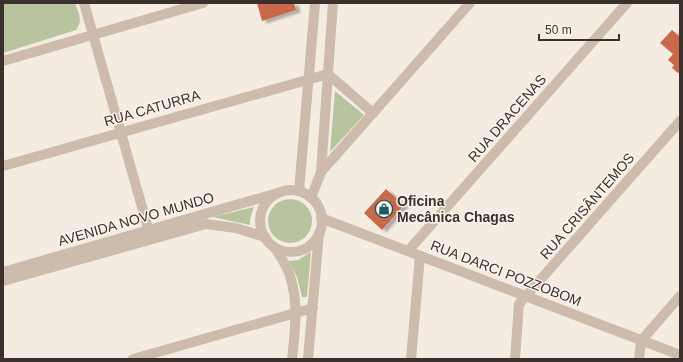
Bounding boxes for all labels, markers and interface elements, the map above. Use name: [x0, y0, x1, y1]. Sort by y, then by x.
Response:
scale bar: [539, 16, 619, 42]
text: 50 m: [545, 23, 572, 37]
street label: RUA DRACENAS: [465, 71, 549, 165]
street label: RUA CATURRA: [102, 86, 203, 129]
street label: RUA CRISÂNTEMOS: [537, 150, 637, 262]
street label: AVENIDA NOVO MUNDO: [56, 189, 216, 249]
place label: Oficina Mecânica Chagas: [397, 193, 515, 225]
shop icon: Oficina Mecânica Chagas: [374, 199, 394, 219]
street label: RUA DARCI POZZOBOM: [428, 237, 584, 309]

